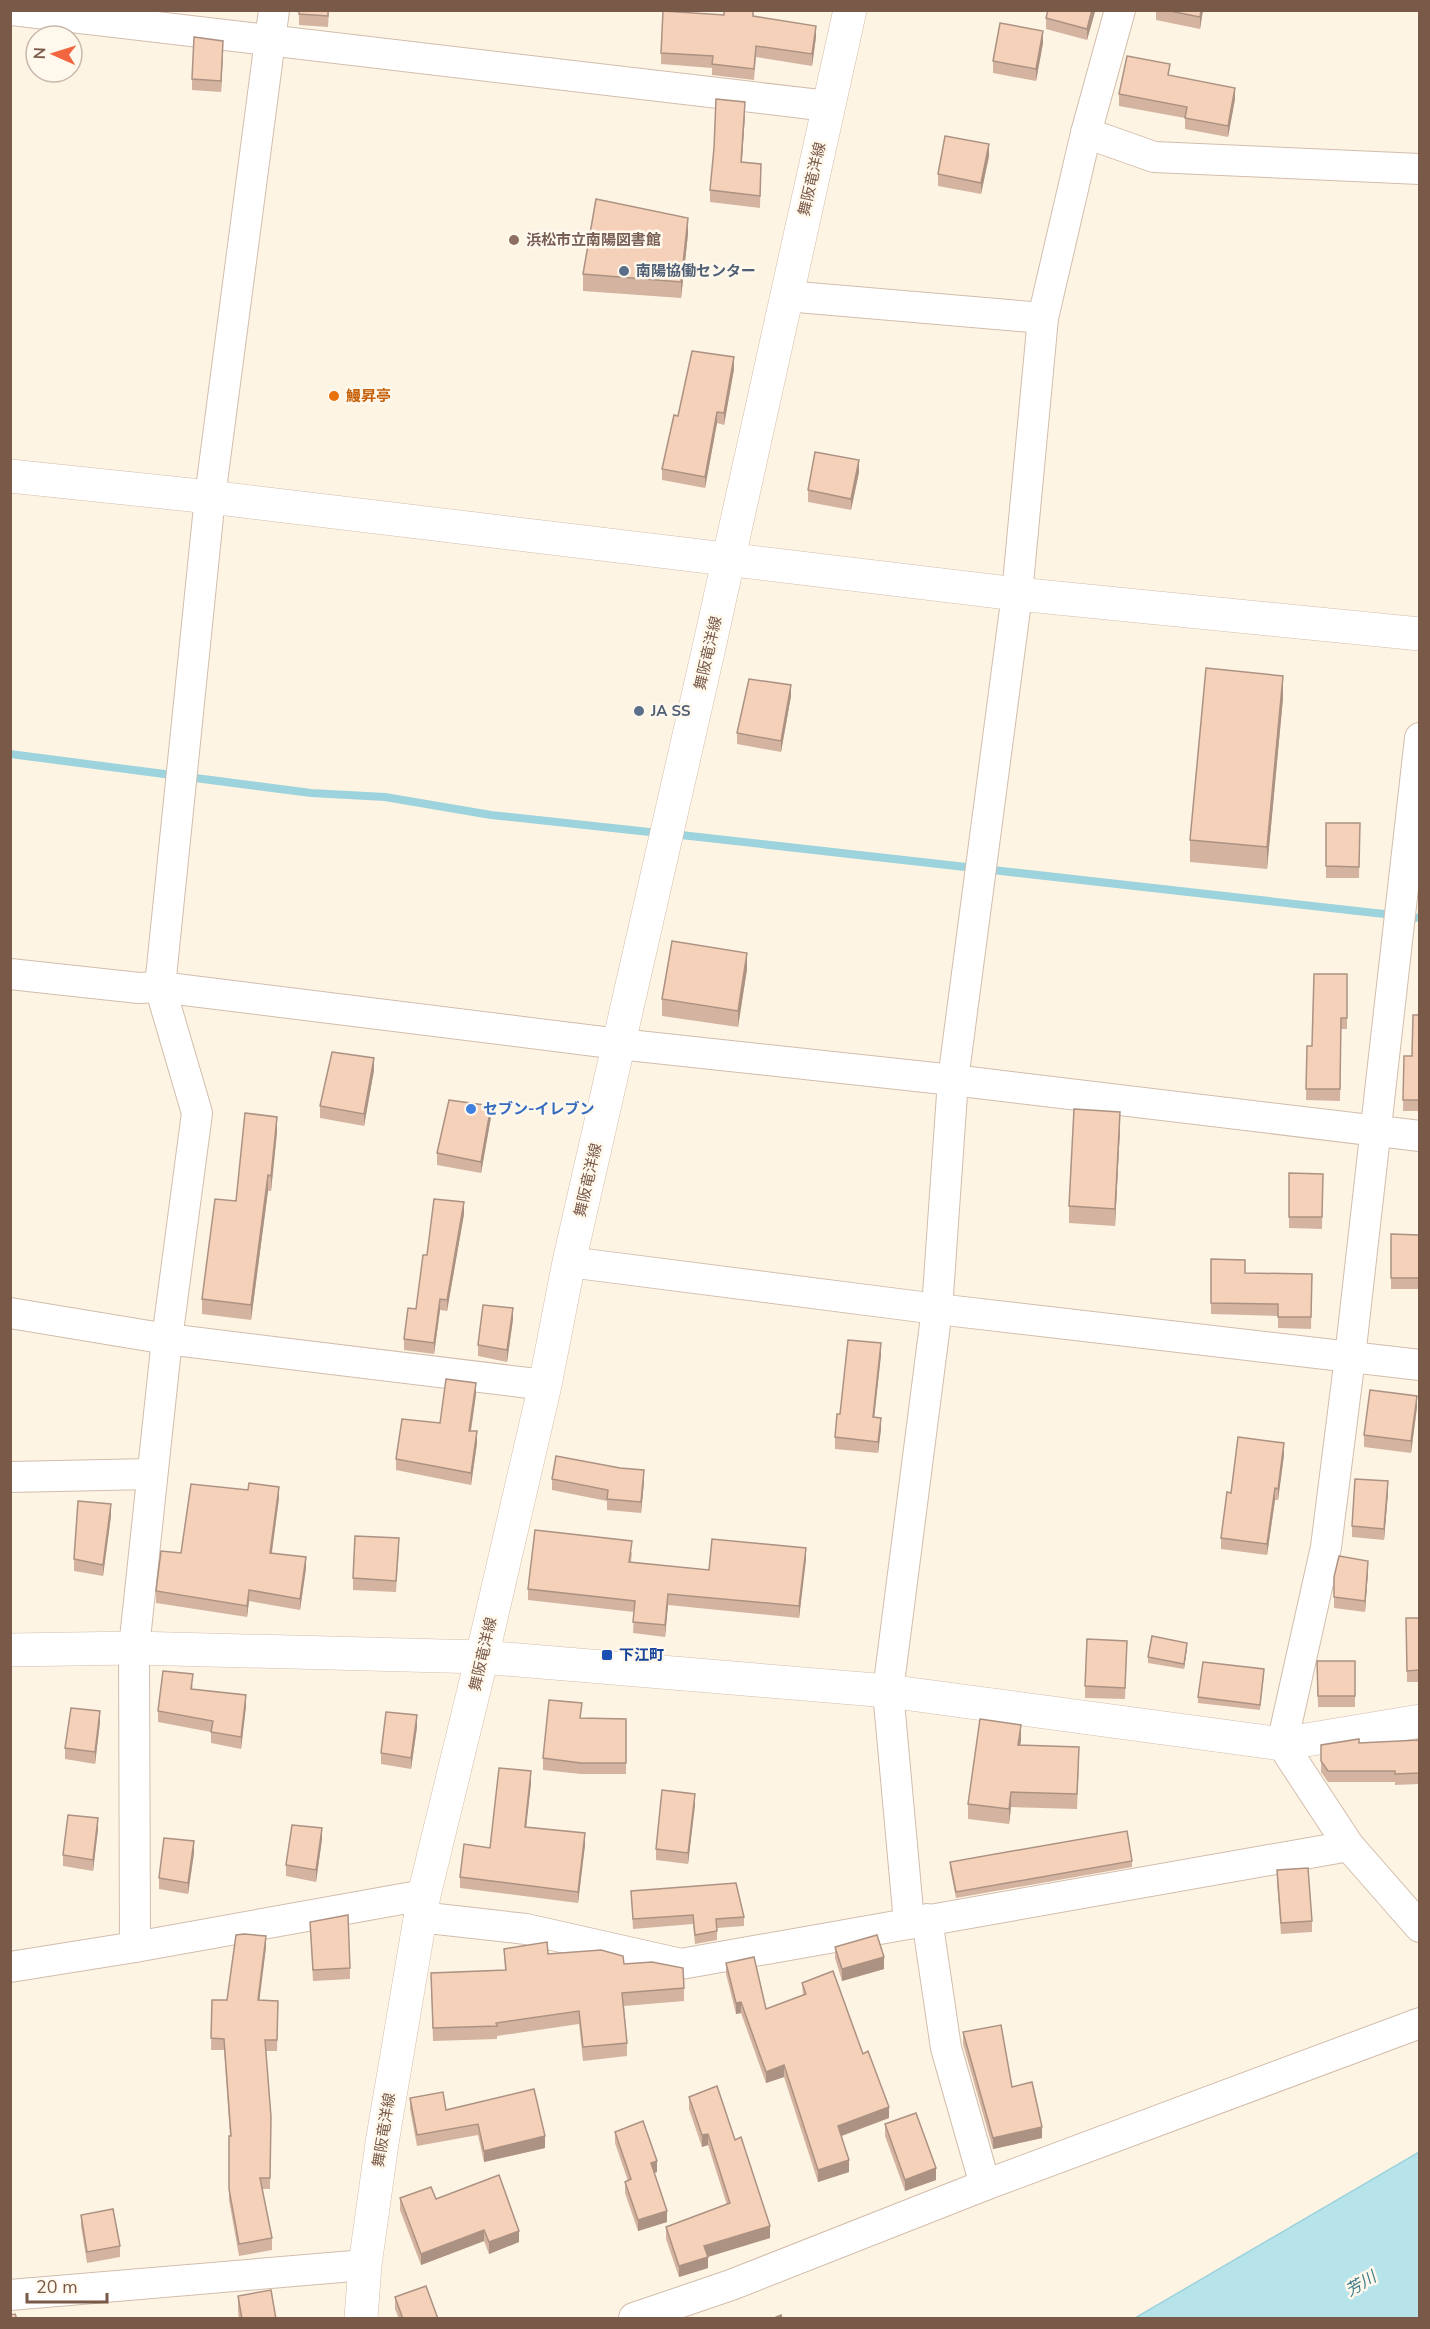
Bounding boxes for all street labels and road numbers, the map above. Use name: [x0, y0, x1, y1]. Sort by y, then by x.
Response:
street label: 舞阪竜洋線: [794, 140, 830, 218]
street label: 舞阪竜洋線: [690, 614, 726, 692]
street label: 舞阪竜洋線: [570, 1141, 606, 1219]
street label: 舞阪竜洋線: [465, 1615, 501, 1693]
street label: 舞阪竜洋線: [368, 2091, 400, 2169]

